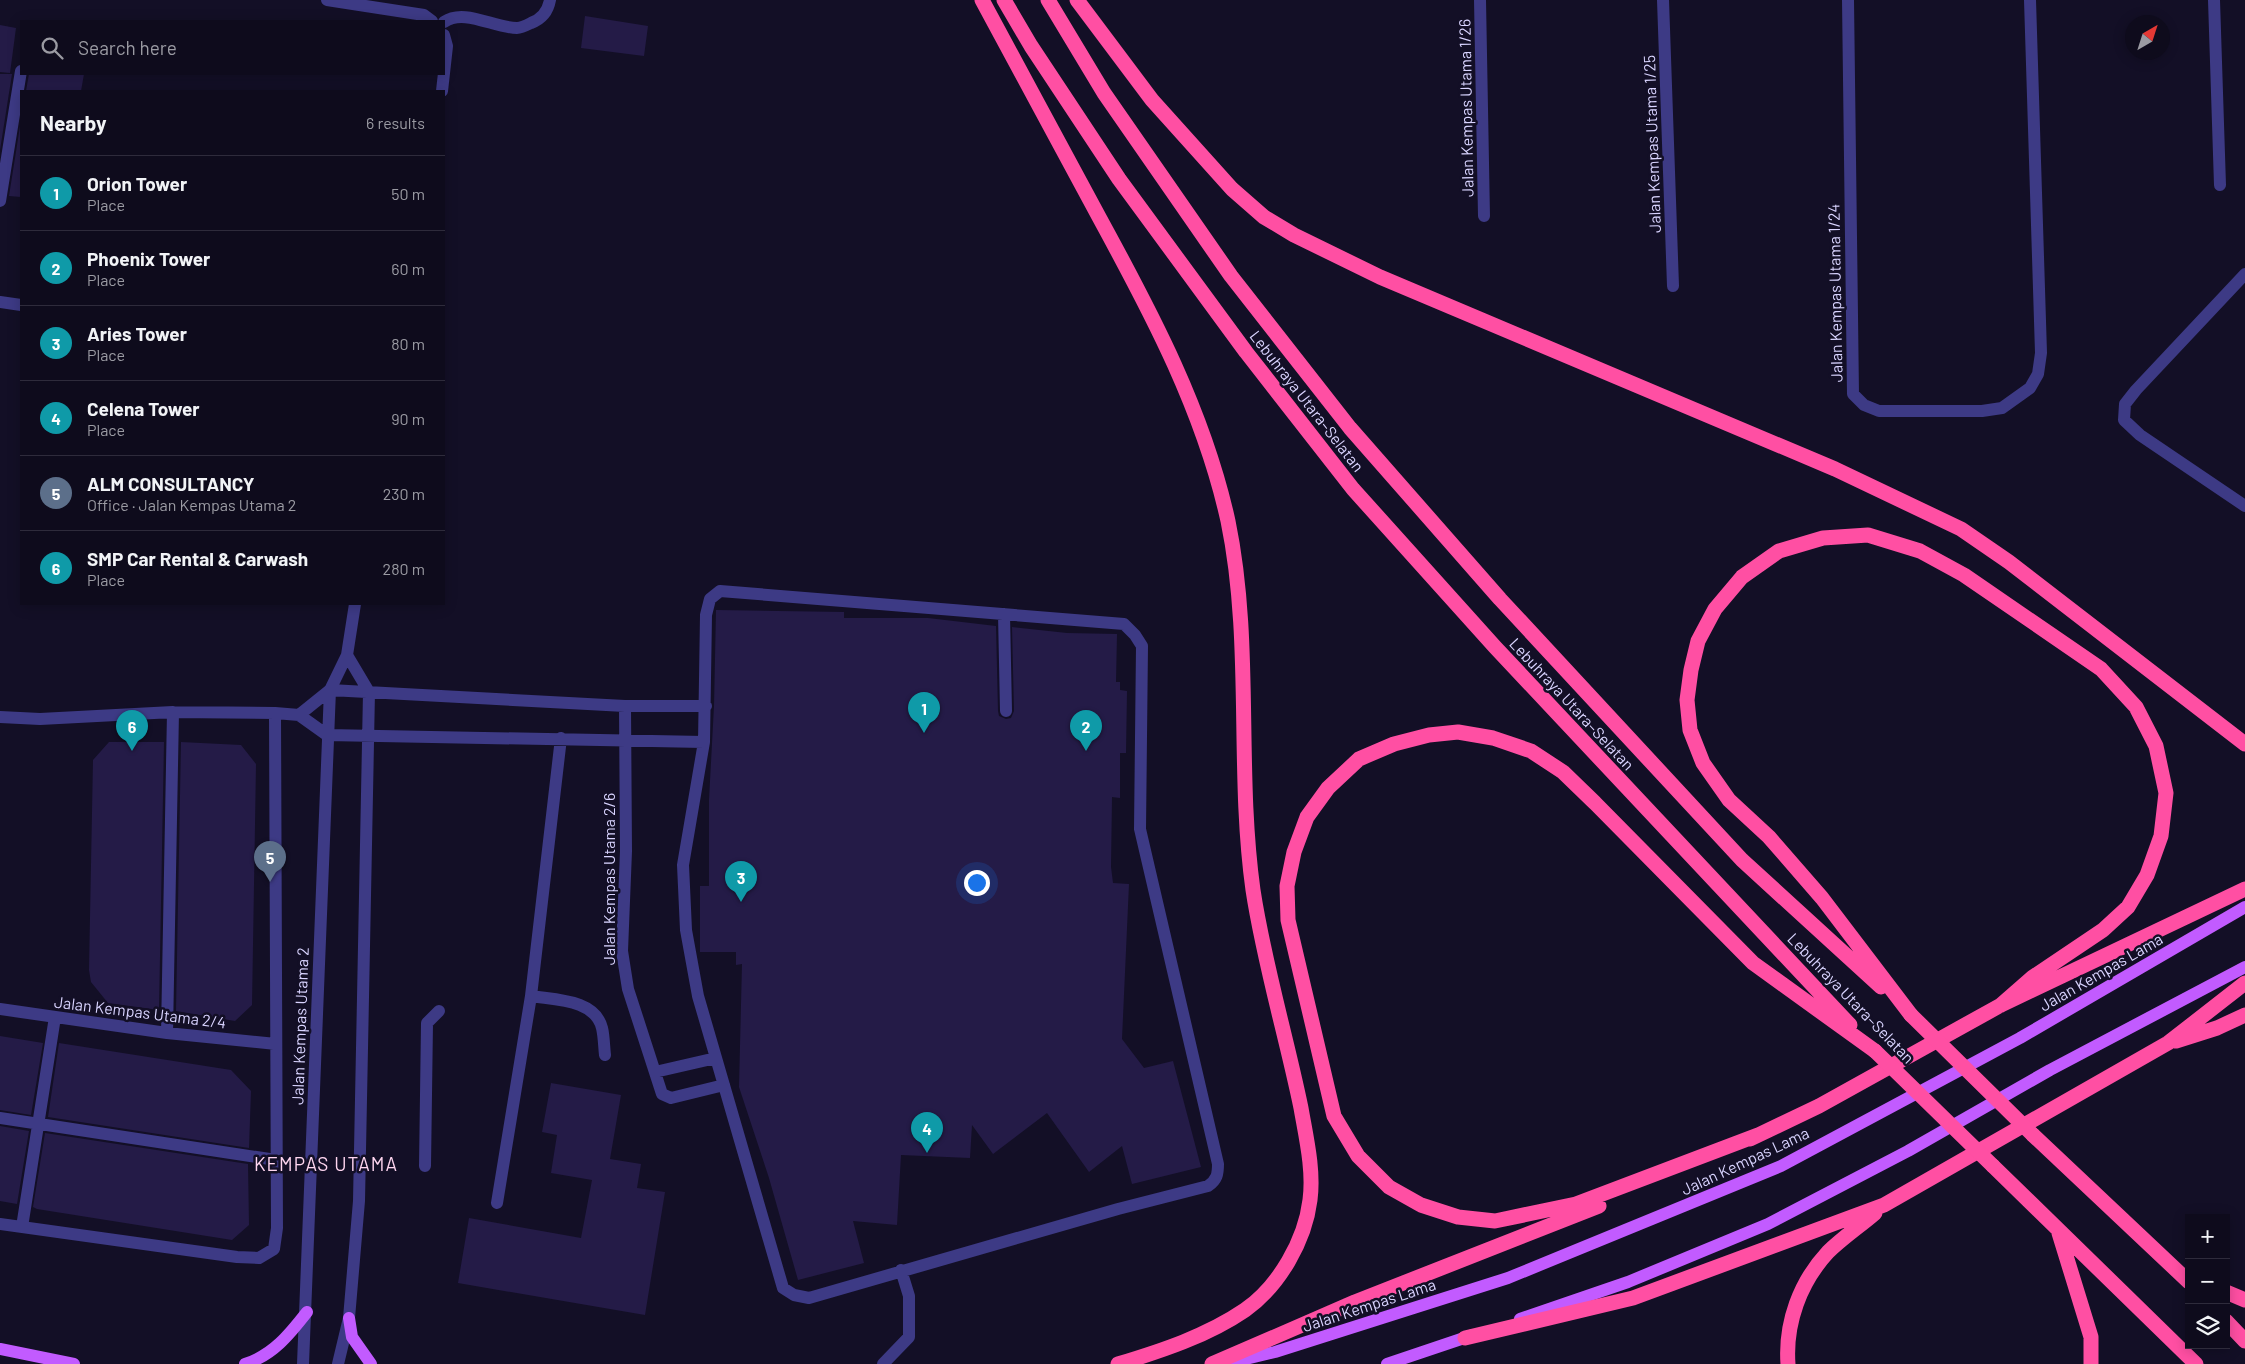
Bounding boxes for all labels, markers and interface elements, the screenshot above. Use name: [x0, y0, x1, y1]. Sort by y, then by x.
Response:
north arrow: [2125, 15, 2170, 60]
street label: Jalan Kempas Utama 1/26: [1454, 19, 1477, 197]
search box: [20, 20, 445, 75]
icon: search: [38, 34, 66, 62]
text: Search here: [78, 36, 177, 59]
street label: Jalan Kempas Utama 1/25: [1639, 55, 1664, 233]
text: Nearby: [40, 110, 106, 135]
text: 6 results: [366, 113, 425, 132]
text: Orion Tower: [87, 172, 187, 195]
text: 1: [53, 184, 59, 203]
text: 50 m: [391, 184, 425, 203]
text: Place: [87, 195, 125, 214]
street label: Jalan Kempas Utama 1/24: [1823, 204, 1846, 382]
text: Phoenix Tower: [87, 247, 210, 270]
text: 2: [52, 259, 60, 278]
text: 60 m: [391, 259, 425, 278]
text: Place: [87, 270, 125, 289]
text: Aries Tower: [87, 322, 187, 345]
street label: Lebuhraya Utara–Selatan: [1246, 326, 1368, 475]
text: 3: [52, 334, 60, 353]
text: 80 m: [391, 334, 425, 353]
text: Place: [87, 345, 125, 364]
text: Celena Tower: [87, 397, 200, 420]
text: 4: [51, 409, 61, 428]
text: 90 m: [391, 409, 425, 428]
text: Place: [87, 420, 125, 439]
text: ALM CONSULTANCY: [87, 472, 255, 495]
text: 5: [52, 484, 60, 503]
text: 230 m: [383, 484, 425, 503]
text: Office · Jalan Kempas Utama 2: [87, 495, 296, 514]
text: SMP Car Rental & Carwash: [87, 547, 308, 570]
text: 6: [52, 559, 60, 578]
text: 280 m: [383, 559, 425, 578]
text: Place: [87, 570, 125, 589]
street label: Lebuhraya Utara–Selatan: [1506, 634, 1639, 774]
pin: 1: [908, 692, 940, 733]
pin: 6: [116, 710, 148, 751]
pin: 2: [1070, 710, 1102, 751]
street label: Jalan Kempas Utama 2/6: [599, 793, 618, 965]
pin: 5: [254, 841, 286, 882]
pin: 3: [725, 861, 757, 902]
your location: [964, 870, 990, 896]
street label: Lebuhraya Utara–Selatan: [1784, 929, 1919, 1067]
street label: Jalan Kempas Lama: [2036, 929, 2166, 1015]
street label: Jalan Kempas Utama 2: [287, 947, 312, 1105]
street label: Jalan Kempas Utama 2/4: [53, 992, 227, 1031]
pin: 4: [911, 1112, 943, 1153]
street label: Jalan Kempas Lama: [1678, 1123, 1812, 1199]
district label: KEMPAS UTAMA: [254, 1152, 398, 1175]
map controls: [2185, 1214, 2230, 1349]
button: +: [2185, 1214, 2230, 1259]
button: −: [2185, 1259, 2230, 1304]
street label: Jalan Kempas Lama: [1300, 1274, 1438, 1335]
button: layers: [2185, 1304, 2230, 1349]

